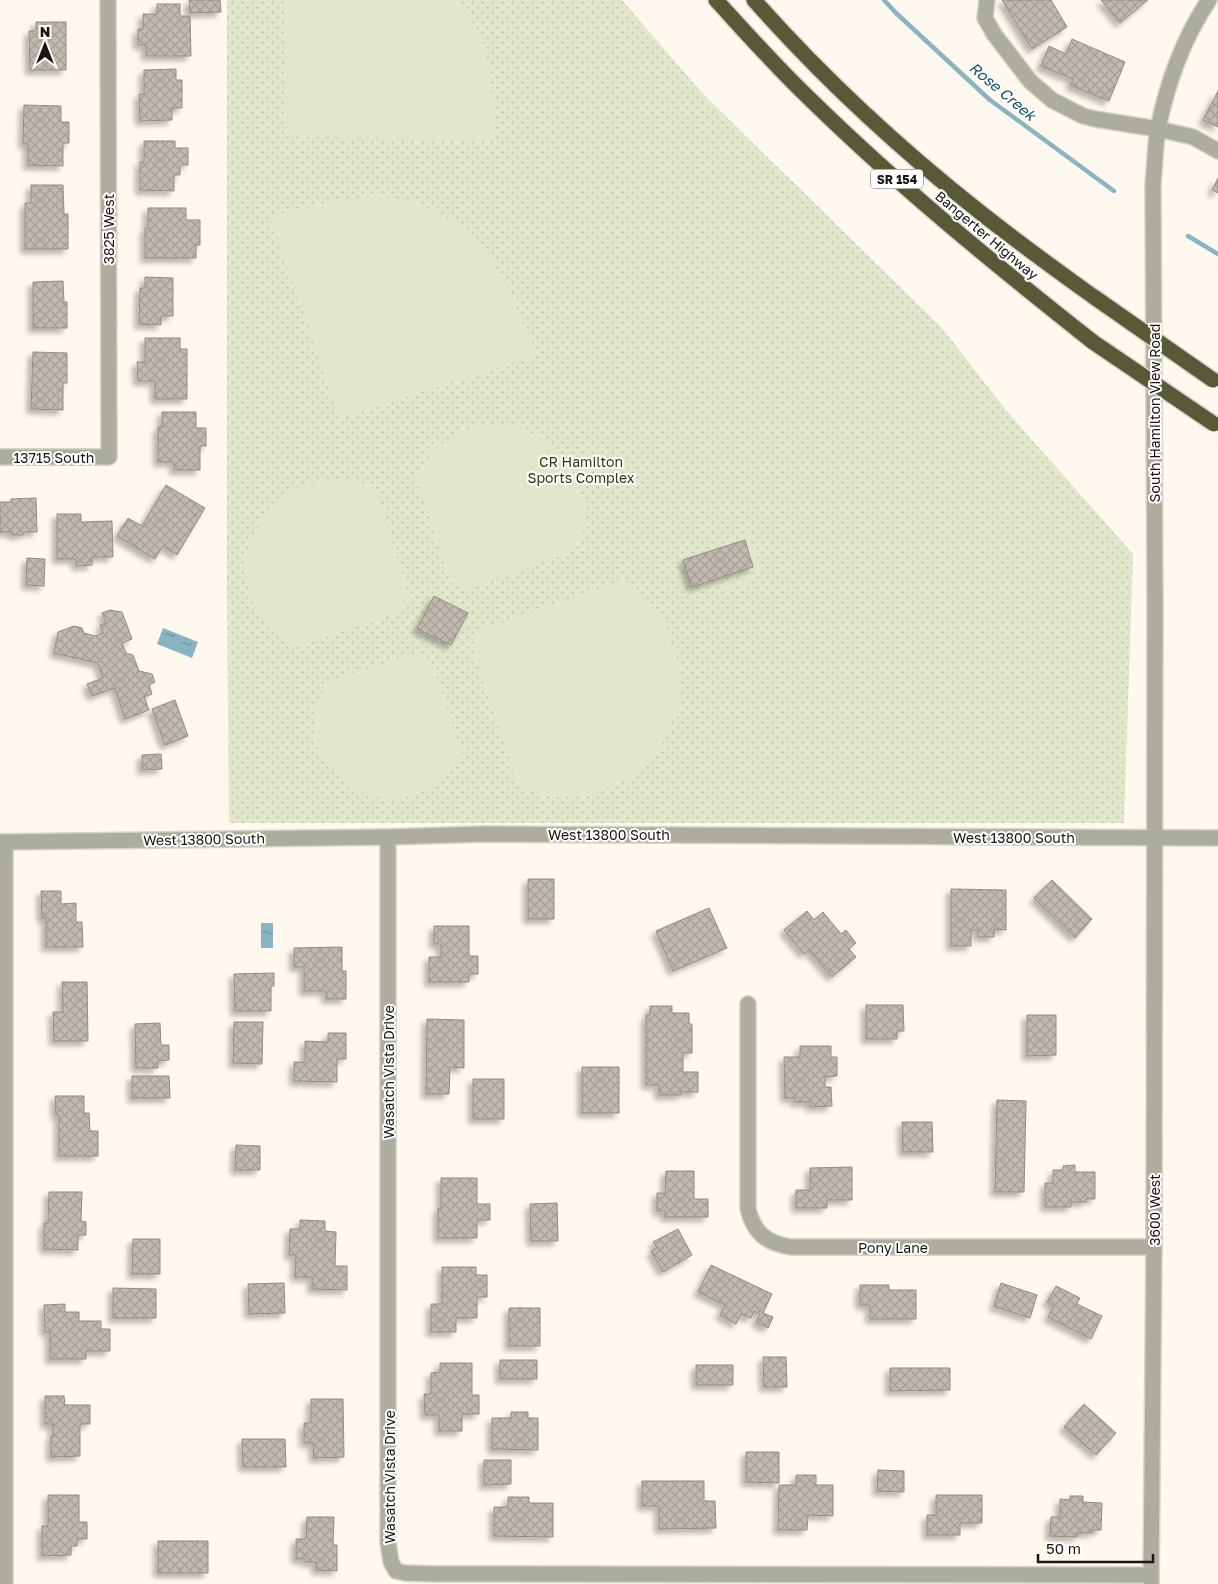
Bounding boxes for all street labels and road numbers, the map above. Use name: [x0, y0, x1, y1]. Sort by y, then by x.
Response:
road number: SR 154: [871, 170, 923, 188]
street label: Bangerter Highway: [932, 187, 1042, 283]
street label: 3825 West: [100, 194, 117, 264]
street label: South Hamilton View Road: [1146, 324, 1163, 502]
street label: 13715 South: [14, 449, 94, 466]
street label: West 13800 South: [548, 826, 670, 843]
street label: West 13800 South: [143, 829, 265, 849]
street label: West 13800 South: [953, 829, 1075, 846]
street label: Wasatch Vista Drive: [380, 1005, 397, 1139]
street label: 3600 West: [1146, 1174, 1163, 1246]
street label: Pony Lane: [858, 1239, 928, 1256]
street label: Wasatch Vista Drive: [381, 1410, 398, 1544]

